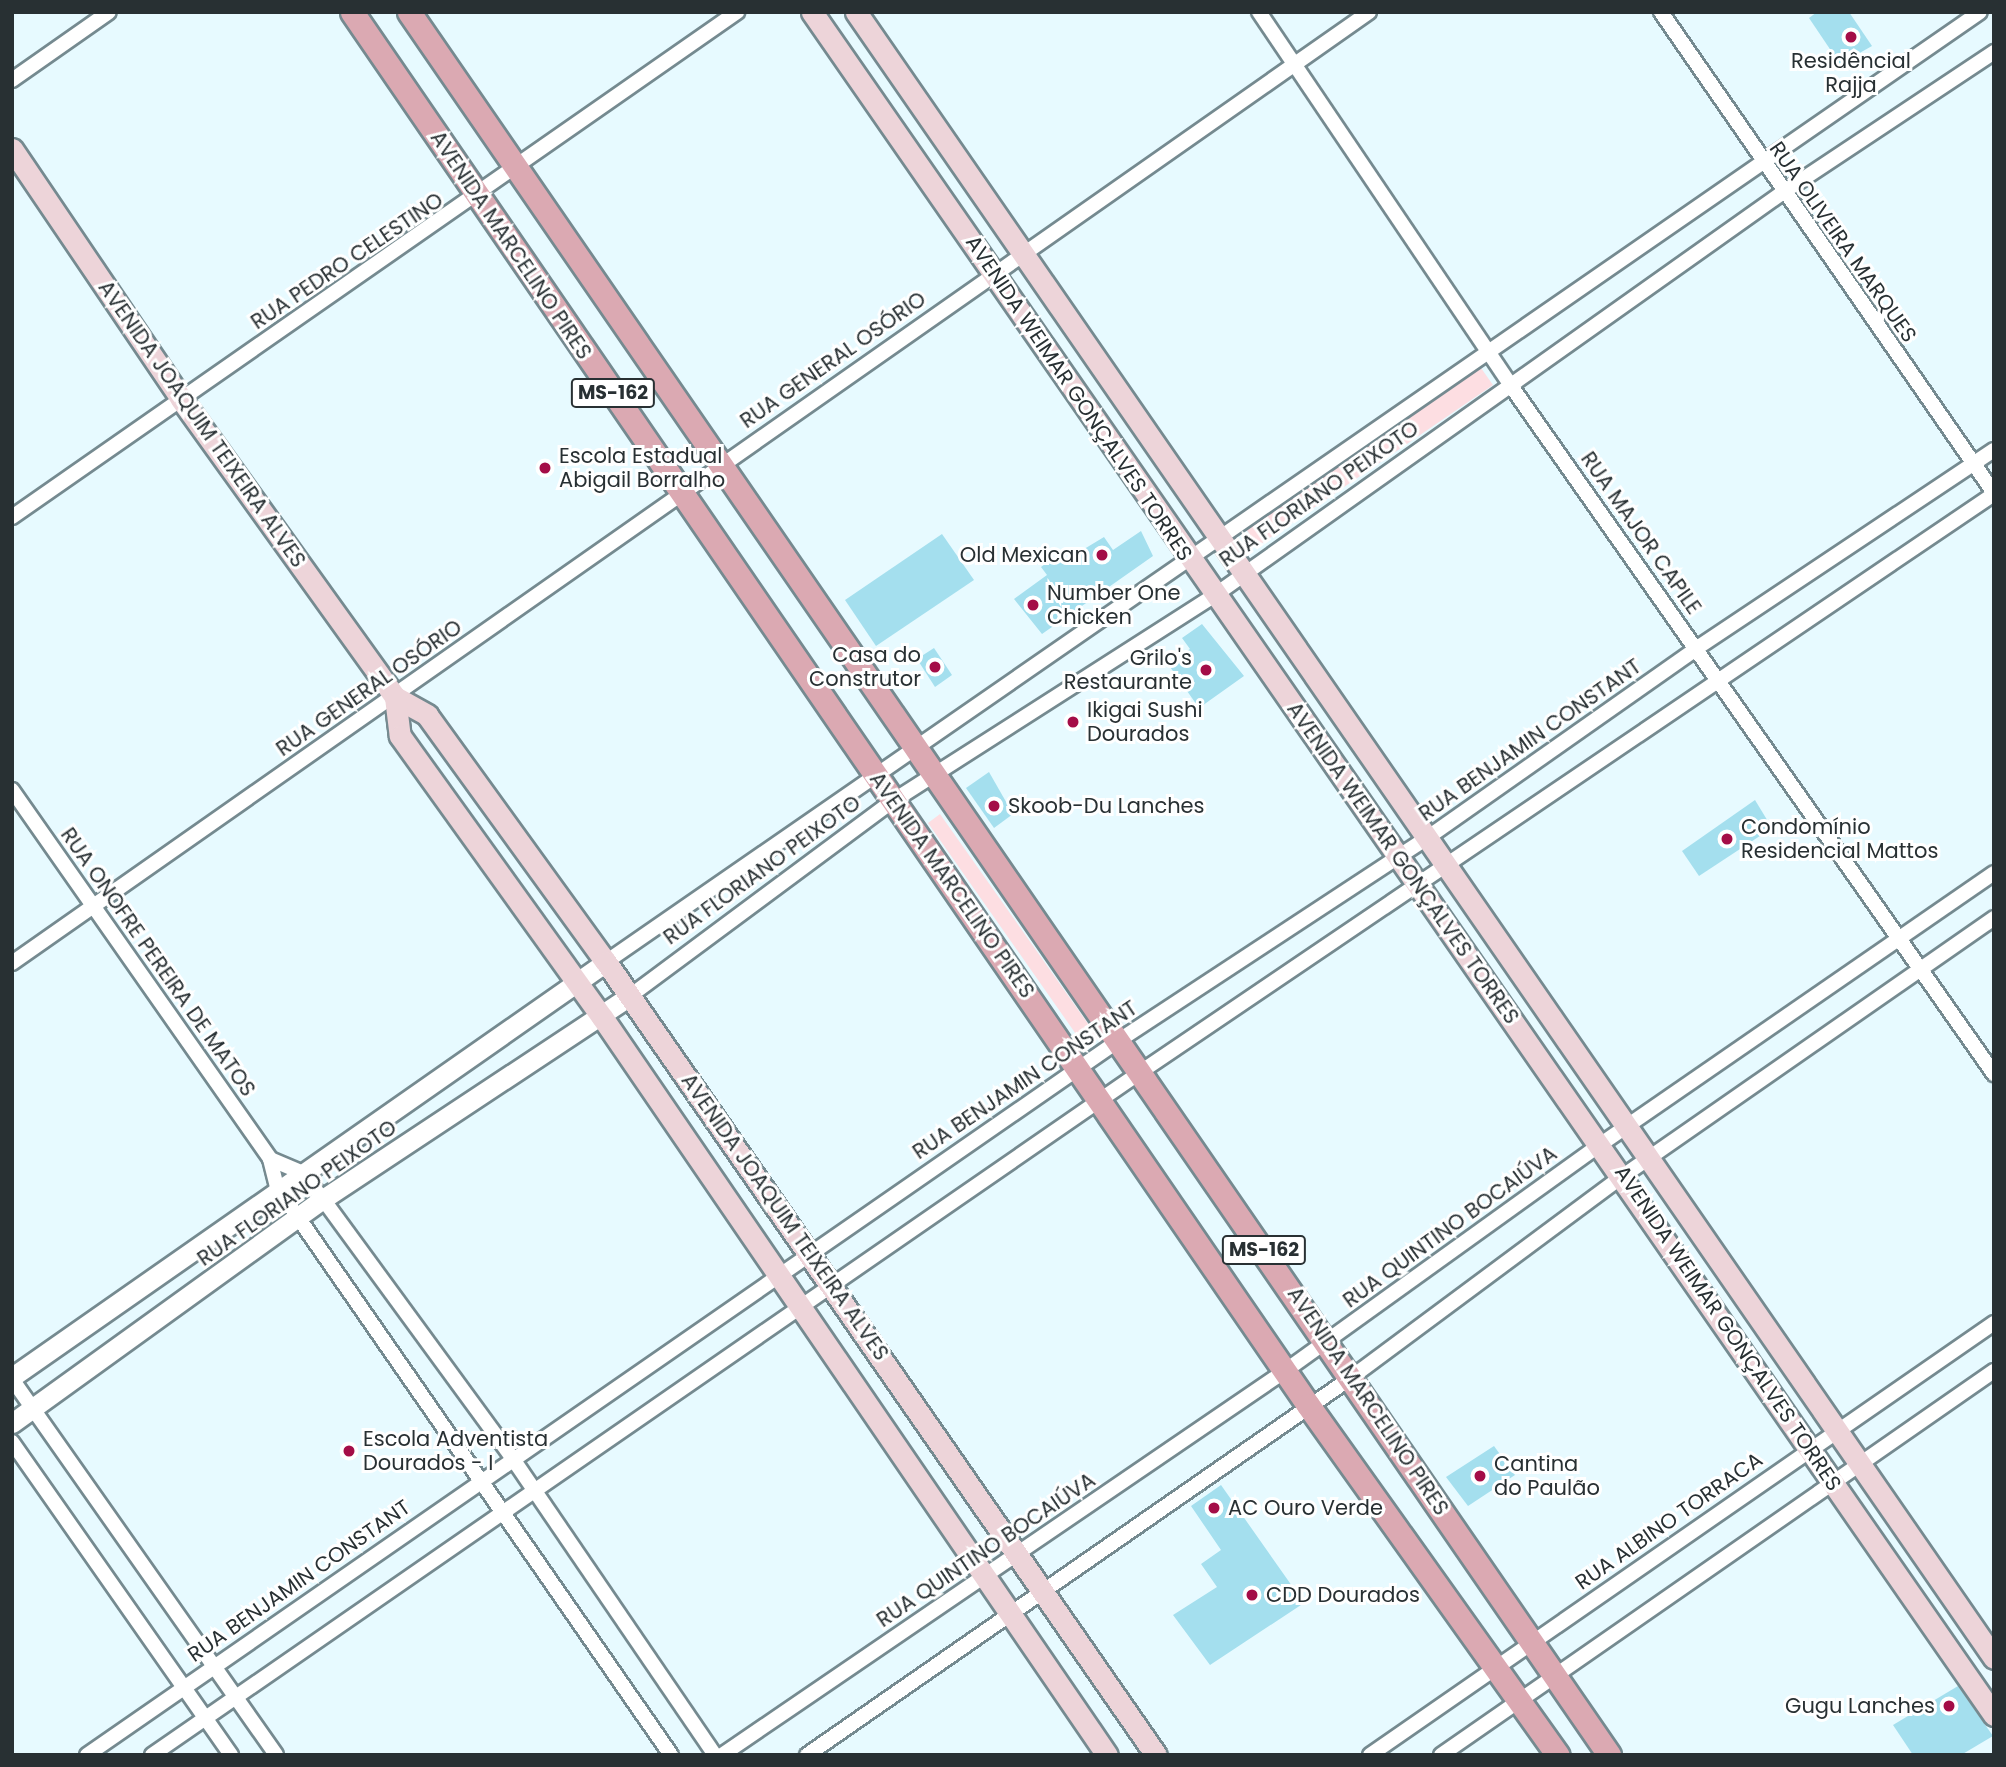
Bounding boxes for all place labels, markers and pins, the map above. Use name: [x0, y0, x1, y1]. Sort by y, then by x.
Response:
marker: Residêncial Rajja: [1843, 29, 1859, 45]
place label: Residêncial Rajja: [1791, 48, 1911, 98]
place label: Escola Estadual Abigail Borralho: [559, 443, 725, 493]
marker: Escola Estadual Abigail Borralho: [537, 460, 553, 476]
place label: Old Mexican: [960, 542, 1088, 568]
marker: Old Mexican: [1094, 547, 1110, 563]
place label: Number One Chicken: [1047, 580, 1180, 630]
marker: Number One Chicken: [1025, 597, 1041, 613]
place label: Casa do Construtor: [809, 642, 921, 692]
place label: Grilo's Restaurante: [1064, 645, 1192, 695]
marker: Casa do Construtor: [927, 659, 943, 675]
marker: Grilo's Restaurante: [1198, 662, 1214, 678]
place label: Ikigai Sushi Dourados: [1087, 697, 1203, 747]
marker: Ikigai Sushi Dourados: [1065, 714, 1081, 730]
place label: Skoob-Du Lanches: [1008, 793, 1205, 819]
marker: Skoob-Du Lanches: [986, 798, 1002, 814]
place label: Condomínio Residencial Mattos: [1741, 814, 1938, 864]
marker: Condomínio Residencial Mattos: [1719, 831, 1735, 847]
place label: Escola Adventista Dourados - I: [363, 1426, 548, 1476]
marker: Escola Adventista Dourados - I: [341, 1443, 357, 1459]
place label: Cantina do Paulão: [1494, 1451, 1600, 1501]
marker: Cantina do Paulão: [1472, 1468, 1488, 1484]
place label: AC Ouro Verde: [1228, 1495, 1383, 1521]
marker: AC Ouro Verde: [1206, 1500, 1222, 1516]
place label: CDD Dourados: [1266, 1582, 1420, 1608]
marker: CDD Dourados: [1244, 1587, 1260, 1603]
place label: Gugu Lanches: [1785, 1693, 1935, 1719]
marker: Gugu Lanches: [1941, 1698, 1957, 1714]

